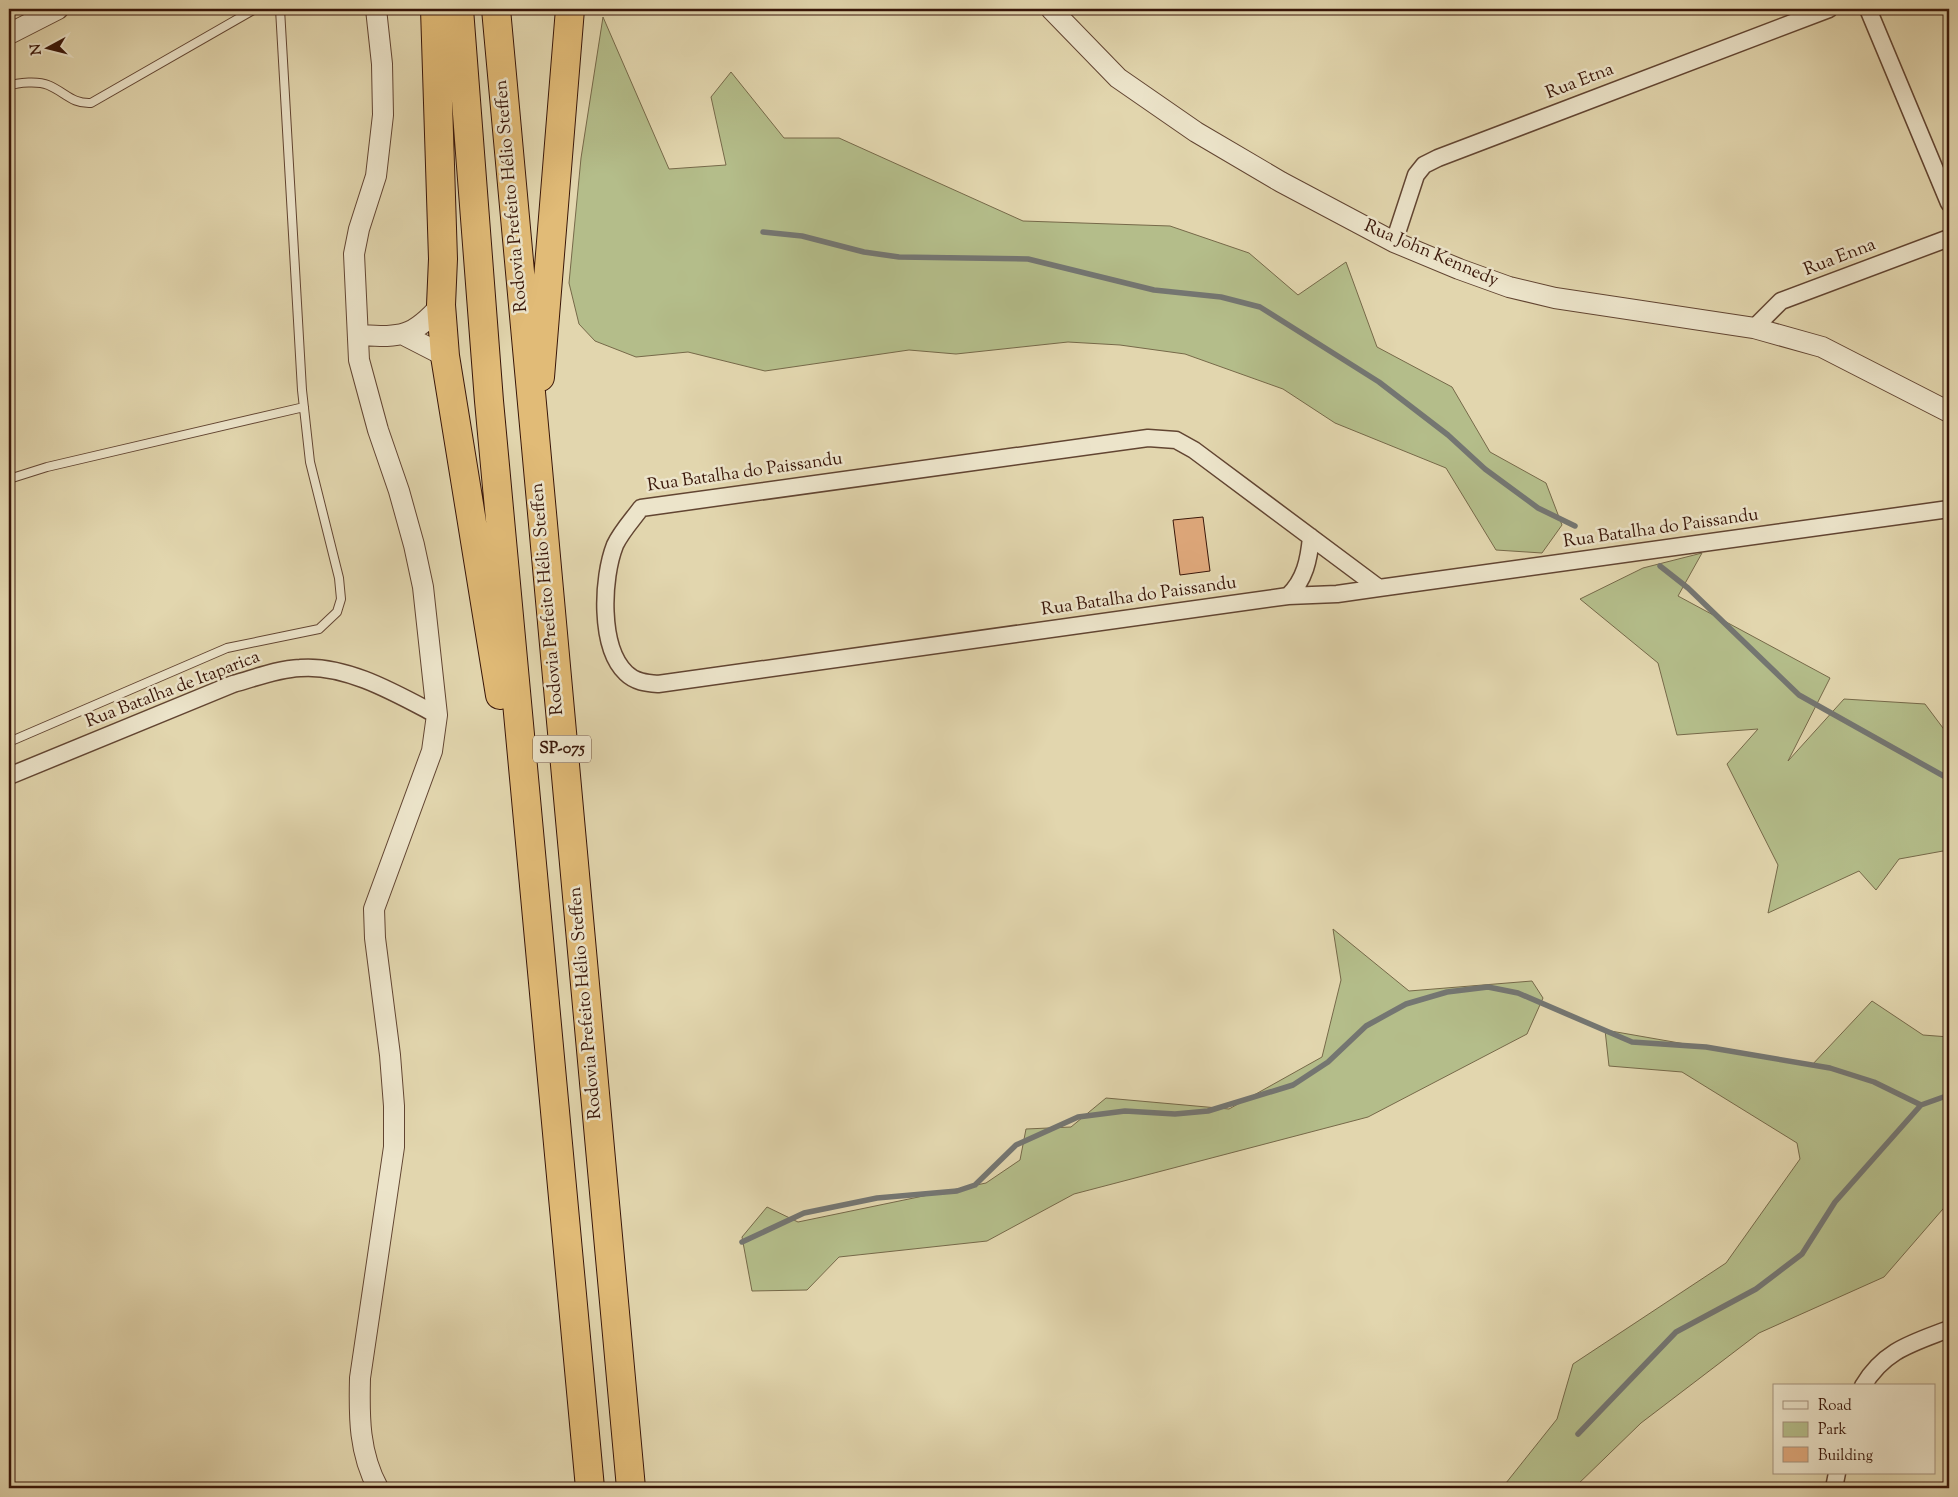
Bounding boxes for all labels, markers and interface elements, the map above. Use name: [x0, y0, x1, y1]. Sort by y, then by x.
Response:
north arrow: [22, 22, 72, 72]
text: N: [26, 43, 48, 56]
street label: Rua Etna: [1542, 57, 1618, 107]
street label: Rodovia Prefeito Hélio Steffen: [489, 78, 535, 313]
street label: Rua John Kennedy: [1360, 214, 1502, 294]
street label: Rua Enna: [1800, 232, 1880, 284]
street label: Rua Batalha do Paissandu: [646, 446, 844, 500]
street label: Rodovia Prefeito Hélio Steffen: [525, 481, 571, 716]
street label: Rua Batalha do Paissandu: [1562, 502, 1760, 556]
street label: Rua Batalha do Paissandu: [1040, 570, 1238, 624]
street label: Rua Batalha de Itaparica: [82, 645, 264, 735]
road number: SP-075: [533, 736, 591, 762]
street label: Rodovia Prefeito Hélio Steffen: [563, 885, 609, 1120]
legend: [1773, 1384, 1936, 1474]
text: Road: [1818, 1396, 1852, 1417]
text: Park: [1818, 1420, 1847, 1441]
text: Building: [1818, 1446, 1873, 1467]

